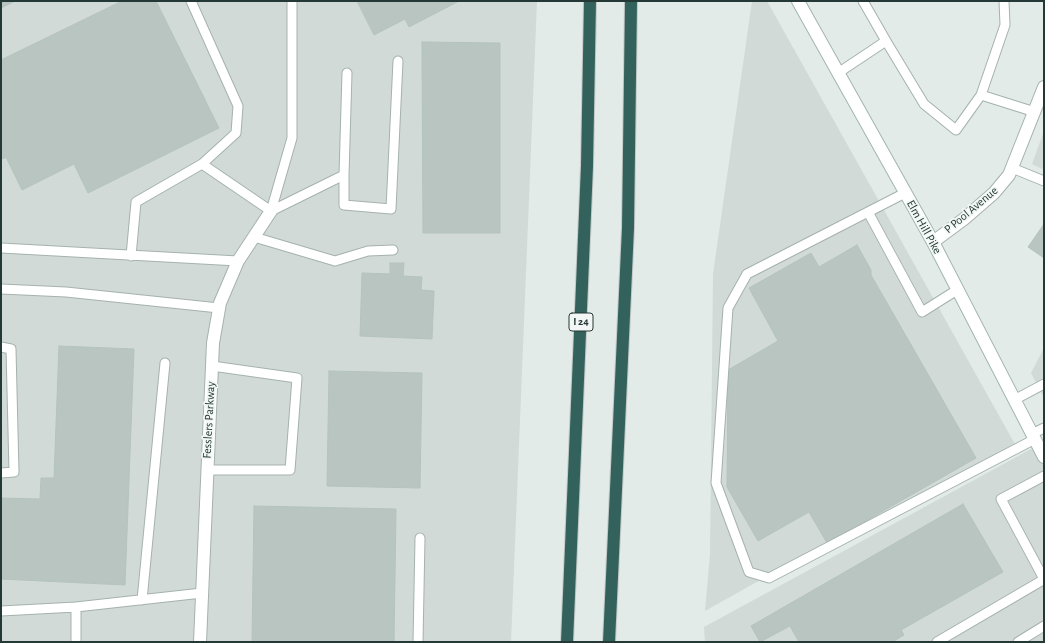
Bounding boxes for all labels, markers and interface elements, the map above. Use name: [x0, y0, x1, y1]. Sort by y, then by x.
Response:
street label: P Pool Avenue: [941, 183, 1001, 237]
street label: Elm Hill Pike: [903, 198, 945, 256]
road number: I 24: [569, 313, 593, 331]
street label: Fesslers Parkway: [200, 381, 218, 459]

